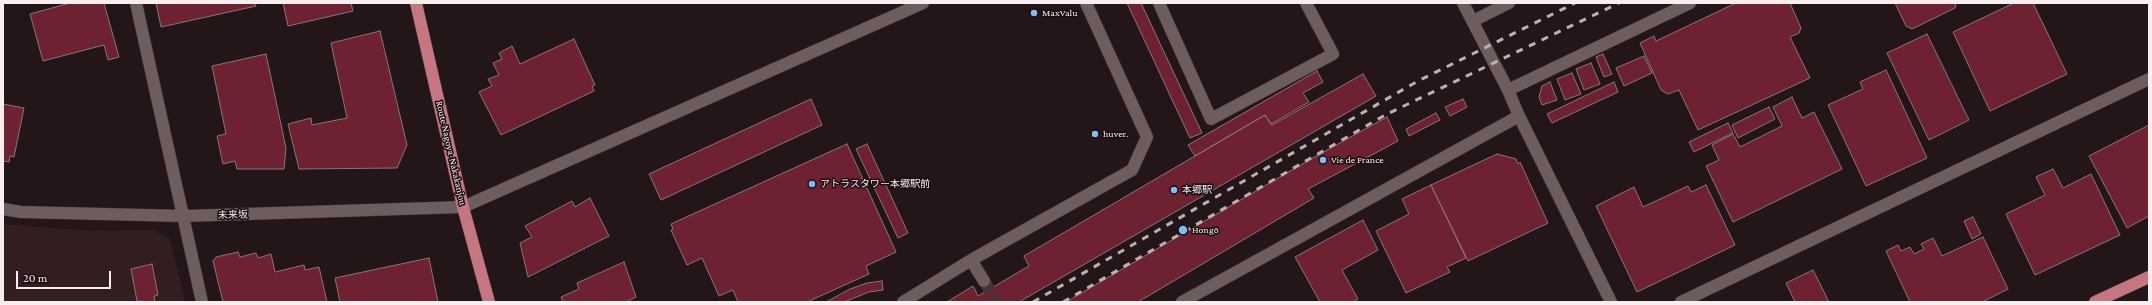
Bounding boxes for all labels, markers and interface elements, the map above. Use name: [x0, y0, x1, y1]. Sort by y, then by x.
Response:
place label: MaxValu: [1042, 7, 1077, 19]
marker: MaxValu: [1029, 8, 1039, 18]
street label: Route Nagoya-Nakakanjou: [433, 100, 469, 206]
place label: huver.: [1103, 128, 1128, 140]
marker: huver.: [1090, 129, 1100, 139]
place label: Vie de France: [1331, 154, 1384, 166]
marker: Vie de France: [1318, 155, 1328, 165]
place label: アトラスタワー本郷駅前: [820, 178, 930, 190]
marker: アトラスタワー本郷駅前: [807, 179, 817, 189]
place label: 本郷駅: [1182, 184, 1212, 196]
marker: 本郷駅: [1169, 185, 1179, 195]
street label: 未来坂: [218, 208, 248, 222]
marker: Hongō: [1177, 224, 1189, 236]
place label: Hongō: [1192, 224, 1219, 236]
scale bar: [18, 263, 113, 289]
text: 20 m: [23, 271, 47, 285]

